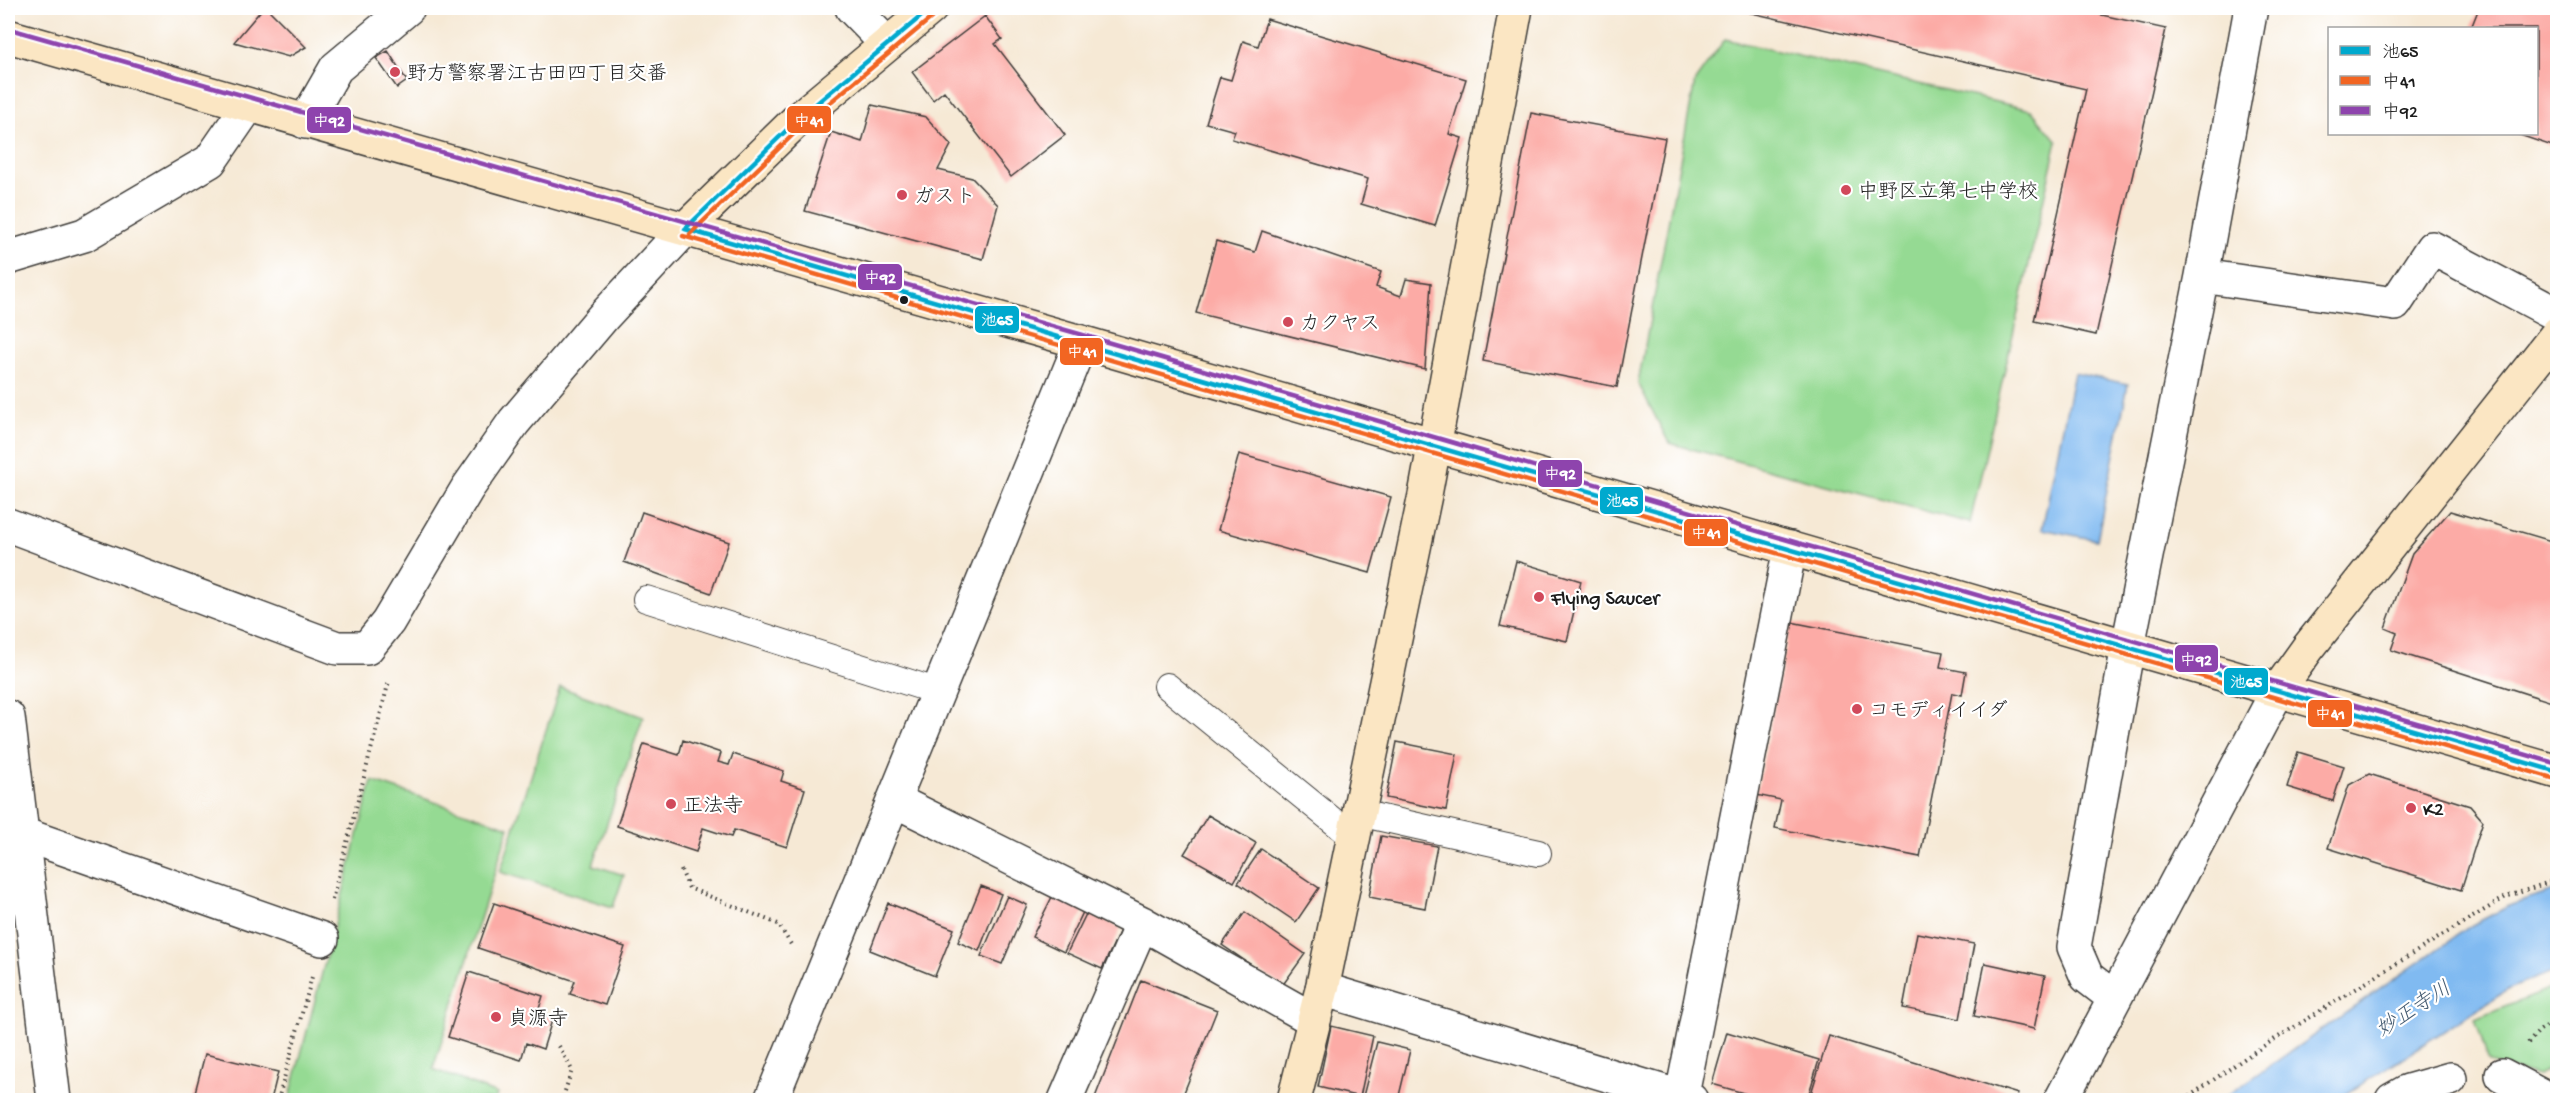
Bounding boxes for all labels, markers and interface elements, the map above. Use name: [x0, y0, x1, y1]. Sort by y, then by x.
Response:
legend: [2328, 27, 2538, 135]
text: 池65: [2382, 43, 2419, 64]
place label: 野方警察署江古田四丁目交番: [407, 62, 667, 87]
marker: 野方警察署江古田四丁目交番: [388, 65, 402, 79]
text: 中41: [2382, 72, 2416, 94]
text: 中92: [2382, 102, 2418, 124]
line badge: 中41: [786, 105, 832, 134]
line badge: 中92: [306, 106, 352, 134]
text: 中92: [313, 112, 345, 133]
text: 中41: [794, 112, 824, 133]
place label: 中野区立第七中学校: [1858, 180, 2038, 205]
marker: 中野区立第七中学校: [1839, 183, 1853, 197]
place label: ガスト: [914, 186, 976, 210]
marker: ガスト: [895, 188, 909, 202]
line badge: 中92: [857, 263, 903, 291]
text: 中92: [864, 269, 896, 290]
unlabelled marker: [898, 294, 910, 306]
line badge: 池65: [974, 305, 1020, 334]
text: 池65: [981, 312, 1014, 332]
place label: カクヤス: [1300, 313, 1380, 337]
marker: カクヤス: [1281, 315, 1295, 329]
line badge: 中41: [1059, 337, 1104, 366]
text: 中41: [1067, 343, 1097, 364]
line badge: 中92: [1537, 459, 1583, 488]
text: 中92: [1544, 465, 1576, 486]
line badge: 池65: [1599, 486, 1644, 515]
text: 池65: [1606, 493, 1639, 513]
line badge: 中41: [1683, 518, 1729, 547]
text: 中41: [1691, 524, 1721, 545]
place label: Flying Saucer: [1550, 589, 1661, 612]
marker: Flying Saucer: [1532, 590, 1546, 604]
line badge: 中92: [2174, 644, 2219, 673]
text: 中92: [2180, 651, 2212, 672]
line badge: 池65: [2223, 667, 2269, 696]
text: 池65: [2230, 674, 2263, 694]
place label: コモディイイダ: [1869, 699, 2008, 724]
line badge: 中41: [2307, 699, 2353, 728]
marker: コモディイイダ: [1850, 702, 1864, 716]
text: 中41: [2315, 705, 2345, 726]
place label: 正法寺: [683, 794, 743, 819]
marker: 正法寺: [664, 797, 678, 811]
place label: K2: [2423, 800, 2444, 823]
marker: K2: [2404, 801, 2418, 815]
water label: 妙正寺川: [2372, 976, 2457, 1044]
place label: 貞源寺: [508, 1007, 568, 1032]
marker: 貞源寺: [489, 1010, 503, 1024]

